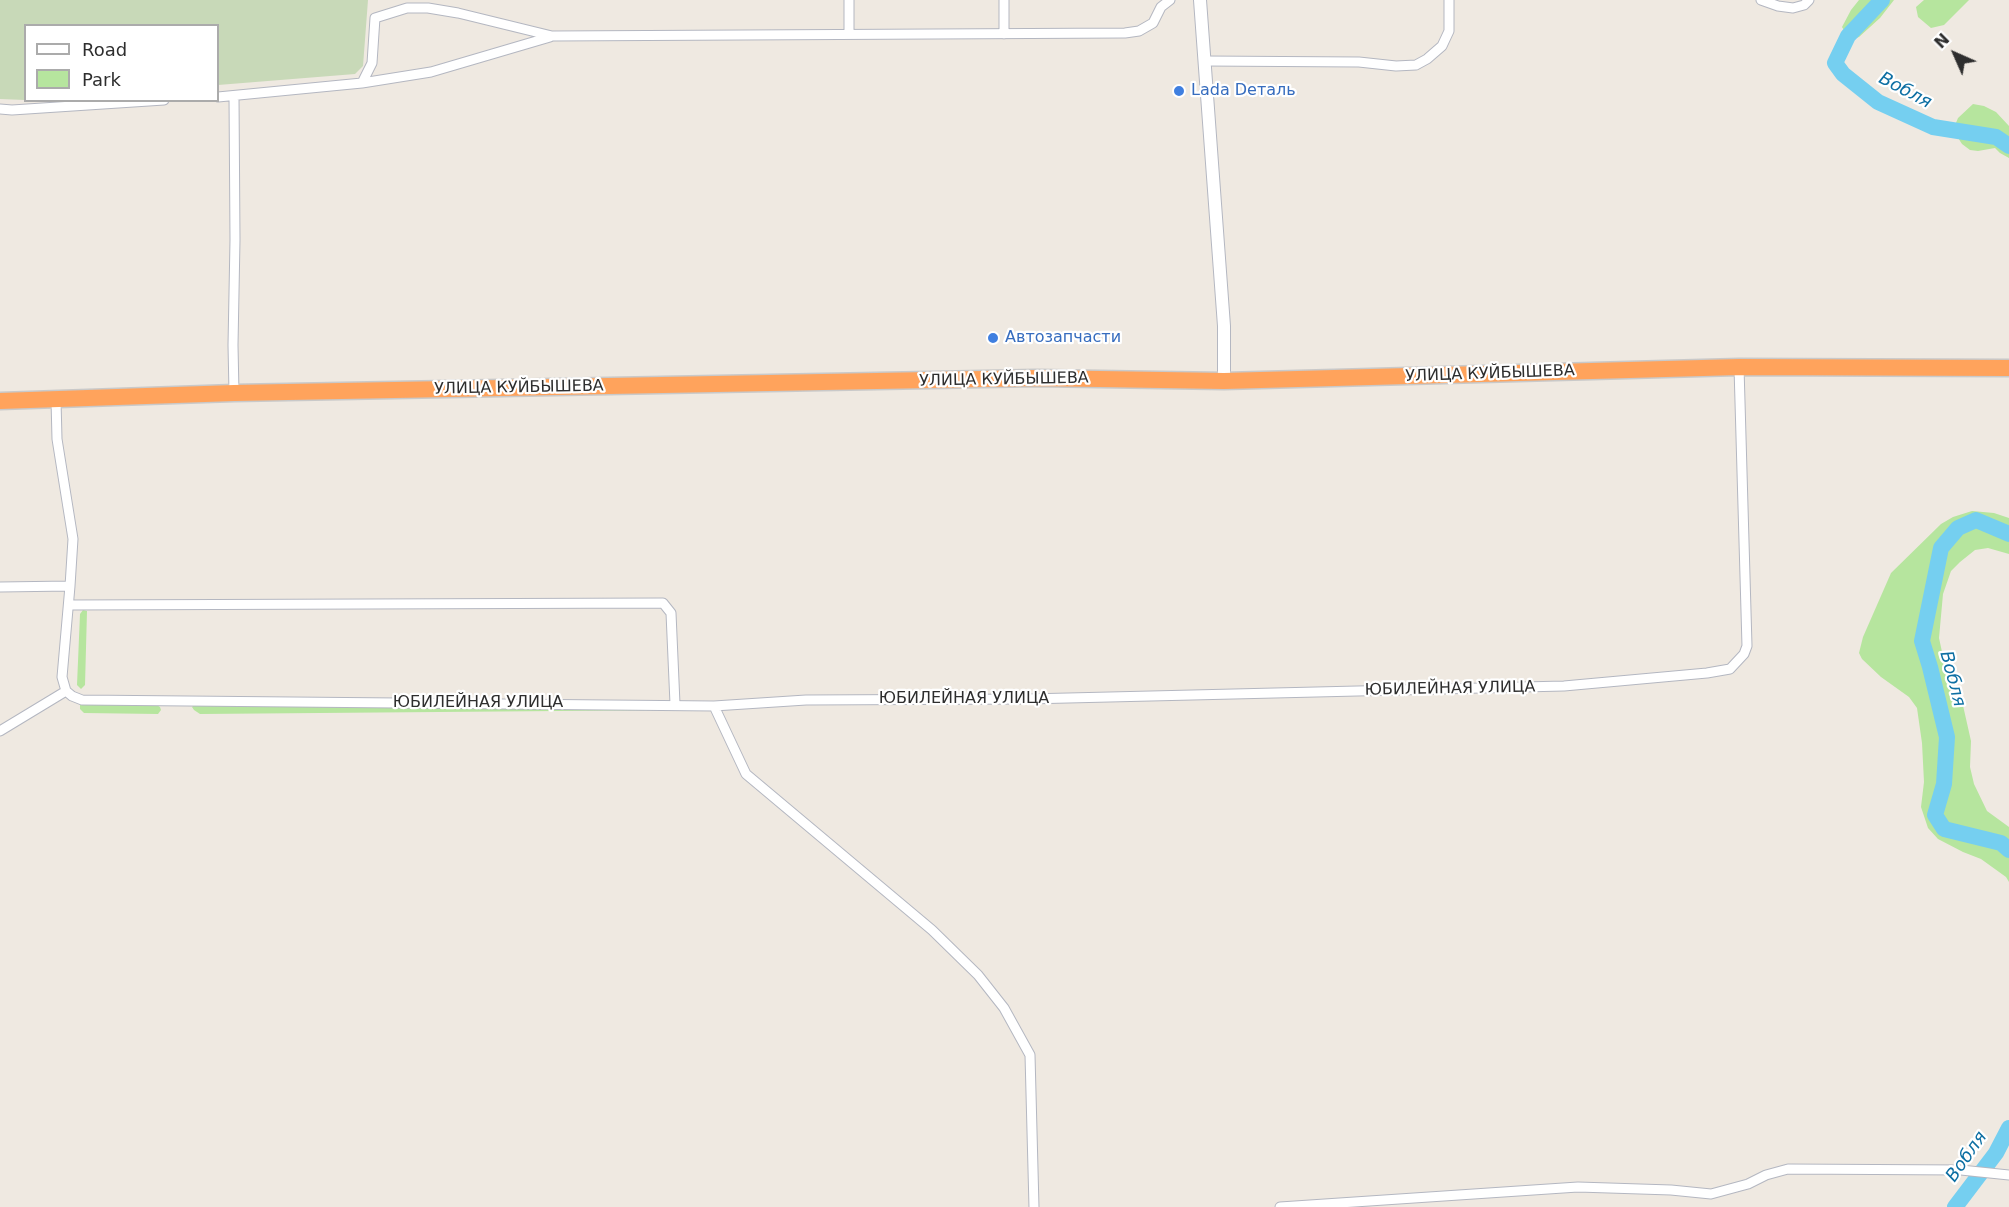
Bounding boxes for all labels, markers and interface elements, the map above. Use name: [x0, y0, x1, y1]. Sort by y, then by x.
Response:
legend: [24, 24, 219, 102]
north arrow: [1925, 24, 1985, 84]
text: N: [1930, 29, 1953, 52]
text: Road: [82, 39, 127, 60]
water label: Вобля: [1875, 68, 1935, 114]
text: Park: [82, 69, 121, 90]
place label: Lada Dеталь: [1191, 81, 1296, 101]
marker: Lada Dеталь: [1172, 84, 1186, 98]
place label: Автозапчасти: [1005, 328, 1121, 348]
marker: Автозапчасти: [986, 331, 1000, 345]
street label: УЛИЦА КУЙБЫШЕВА: [1405, 361, 1575, 387]
street label: УЛИЦА КУЙБЫШЕВА: [919, 369, 1089, 391]
street label: УЛИЦА КУЙБЫШЕВА: [434, 377, 604, 399]
water label: Вобля: [1934, 649, 1970, 709]
street label: ЮБИЛЕЙНАЯ УЛИЦА: [1365, 678, 1535, 700]
street label: ЮБИЛЕЙНАЯ УЛИЦА: [879, 689, 1049, 709]
street label: ЮБИЛЕЙНАЯ УЛИЦА: [393, 693, 563, 713]
water label: Вобля: [1942, 1128, 1992, 1186]

